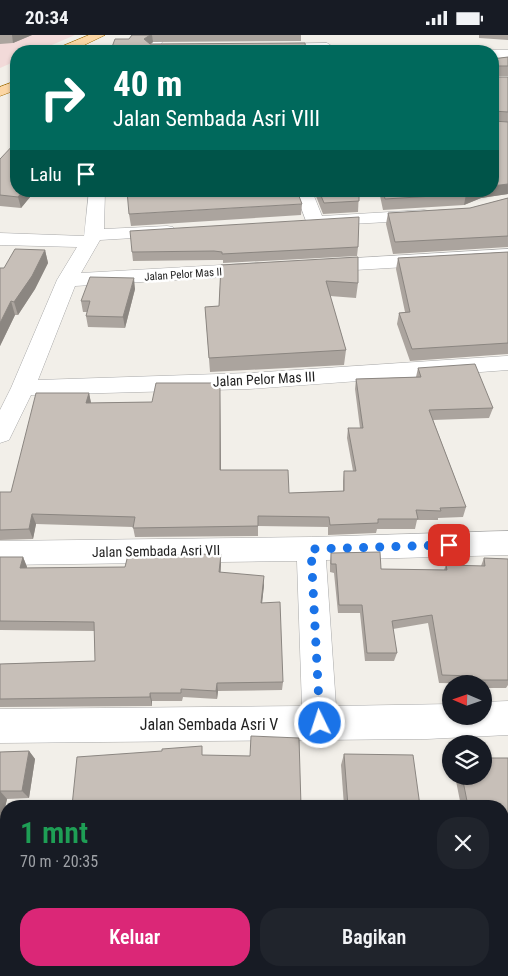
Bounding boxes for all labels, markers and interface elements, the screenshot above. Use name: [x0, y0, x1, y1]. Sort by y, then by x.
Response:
text: 20:34: [25, 6, 69, 29]
text: 40 m: [113, 64, 182, 105]
icon: right: [30, 65, 95, 130]
text: Jalan Sembada Asri VIII: [113, 106, 320, 131]
icon: arrive: [72, 160, 100, 188]
text: Lalu: [30, 163, 62, 186]
street label: Jalan Pelor Mas II: [144, 265, 222, 284]
street label: Jalan Pelor Mas III: [212, 368, 316, 390]
pin: [428, 524, 470, 566]
icon: arrive: [435, 531, 463, 559]
street label: Jalan Sembada Asri VII: [92, 542, 220, 560]
north arrow: [442, 675, 492, 725]
map controls: [442, 675, 492, 785]
position arrow: [293, 696, 345, 748]
street label: Jalan Sembada Asri V: [140, 715, 278, 734]
button: layers: [442, 735, 492, 785]
text: 1 mnt: [20, 815, 88, 850]
button: close: [437, 817, 489, 869]
text: 70 m · 20:35: [20, 852, 98, 871]
button: Keluar: [20, 908, 250, 966]
button: Bagikan: [260, 908, 489, 966]

